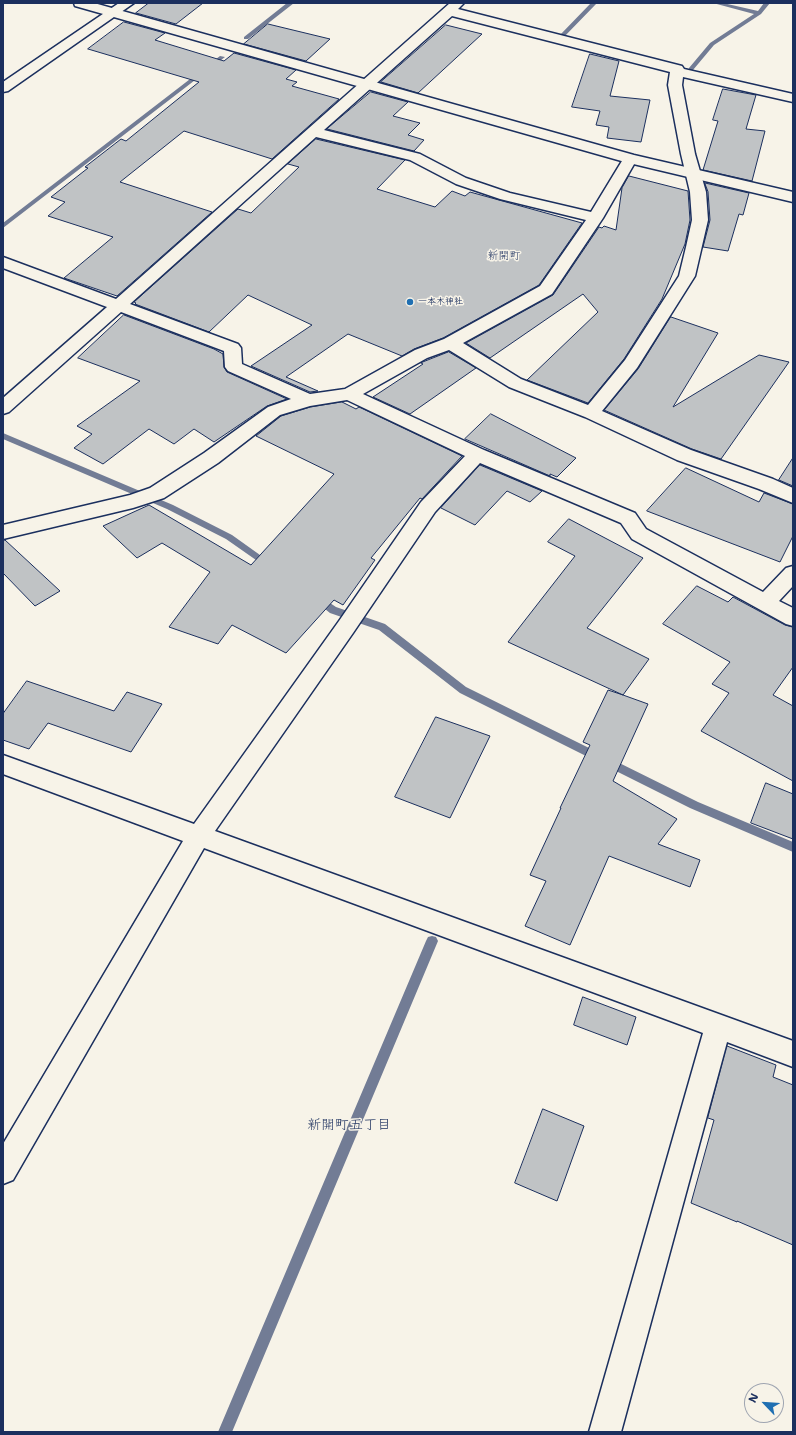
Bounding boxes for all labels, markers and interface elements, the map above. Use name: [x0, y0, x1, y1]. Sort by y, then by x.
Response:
district label: 新開町: [488, 249, 520, 263]
marker: 一本木神社: [405, 297, 415, 307]
place label: 一本木神社: [418, 297, 463, 307]
district label: 新開町五丁目: [307, 1117, 391, 1133]
north arrow: [744, 1383, 784, 1423]
text: N: [745, 1391, 762, 1405]

